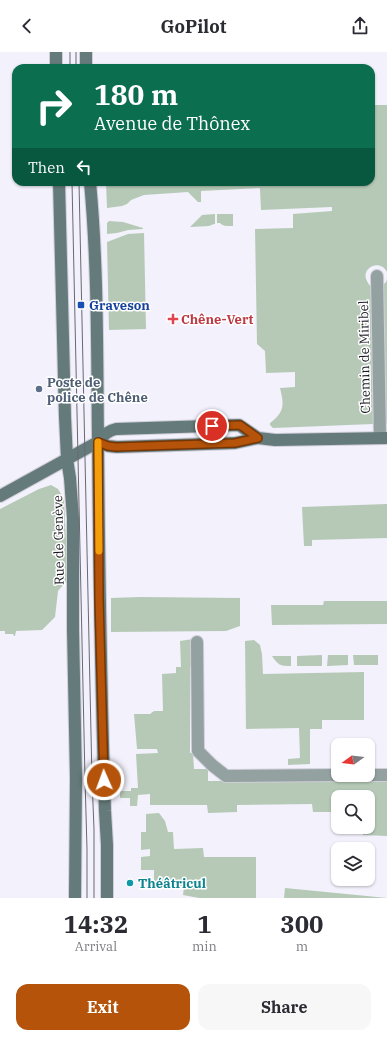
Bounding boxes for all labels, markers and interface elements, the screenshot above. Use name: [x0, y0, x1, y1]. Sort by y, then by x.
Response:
icon: back: [16, 15, 38, 37]
text: GoPilot: [161, 15, 226, 38]
icon: share: [349, 15, 371, 37]
text: 180 m: [94, 76, 178, 113]
icon: right: [28, 80, 80, 132]
text: Avenue de Thônex: [94, 112, 250, 135]
icon: left: [73, 156, 95, 178]
text: Then: [28, 158, 65, 177]
place label: Graveson: [89, 297, 150, 314]
marker: Graveson: [76, 300, 86, 310]
street label: Chemin de Miribel: [355, 300, 374, 414]
place label: Chêne-Vert: [181, 311, 253, 328]
marker: Chêne-Vert: [168, 314, 178, 324]
place label: Poste de police de Chêne: [47, 374, 148, 406]
marker: Poste de police de Chêne: [34, 384, 44, 394]
pin: [195, 409, 229, 443]
icon: arrive: [201, 415, 223, 437]
street label: Rue de Genève: [49, 495, 68, 585]
north arrow: [331, 738, 375, 782]
map controls: [331, 738, 375, 886]
position arrow: [83, 759, 125, 801]
button: search: [331, 790, 375, 834]
button: layers: [331, 842, 375, 886]
place label: Théâtricul: [138, 875, 206, 892]
marker: Théâtricul: [125, 878, 135, 888]
text: 14:32: [64, 908, 128, 940]
text: 1: [197, 908, 212, 940]
text: 300: [280, 908, 323, 940]
text: Arrival: [75, 938, 117, 955]
text: min: [192, 938, 217, 955]
text: m: [296, 938, 308, 955]
button: Exit: [16, 984, 190, 1030]
button: Share: [198, 984, 371, 1030]

